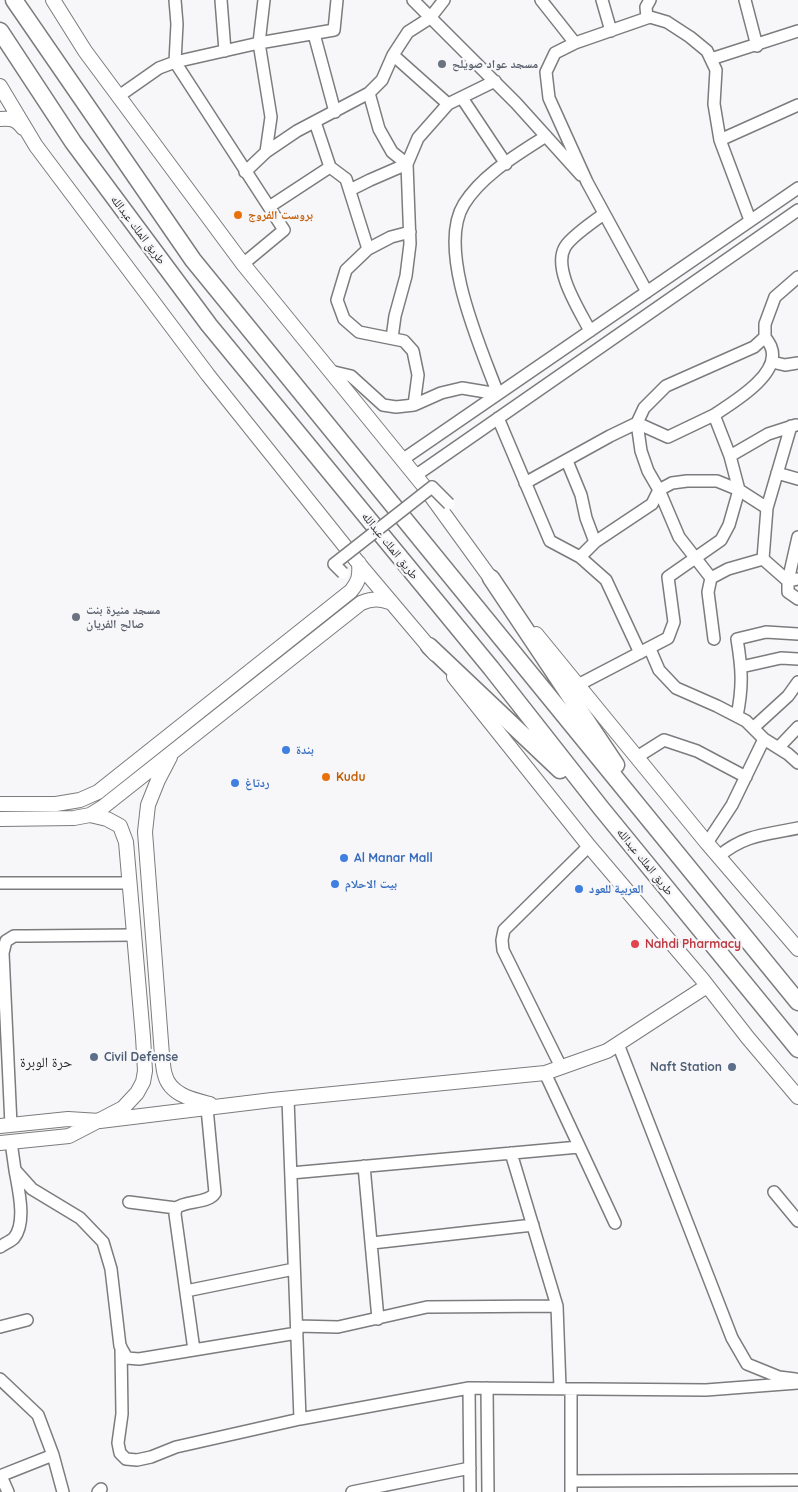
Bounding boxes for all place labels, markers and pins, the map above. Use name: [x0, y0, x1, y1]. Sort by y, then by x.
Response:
place label: مسجد عواد صويلح: [452, 57, 538, 71]
marker: مسجد عواد صويلح: [436, 58, 448, 70]
place label: بروست الفروج: [248, 208, 313, 222]
marker: بروست الفروج: [232, 209, 244, 221]
place label: مسجد منيرة بنت صالح الفريان: [86, 603, 160, 631]
marker: مسجد منيرة بنت صالح الفريان: [70, 611, 82, 623]
place label: بندة: [296, 743, 314, 757]
marker: بندة: [280, 744, 292, 756]
place label: Kudu: [336, 770, 366, 784]
marker: Kudu: [320, 771, 332, 783]
place label: ردتاغ: [245, 776, 270, 790]
marker: ردتاغ: [229, 777, 241, 789]
place label: Al Manar Mall: [354, 851, 433, 865]
marker: Al Manar Mall: [338, 852, 350, 864]
place label: بيت الاحلام: [345, 877, 397, 891]
marker: بيت الاحلام: [329, 878, 341, 890]
place label: العربية للعود: [589, 882, 644, 896]
marker: العربية للعود: [573, 883, 585, 895]
place label: Nahdi Pharmacy: [645, 937, 741, 951]
marker: Nahdi Pharmacy: [629, 938, 641, 950]
place label: Civil Defense: [104, 1050, 178, 1064]
marker: Civil Defense: [88, 1051, 100, 1063]
place label: Naft Station: [650, 1060, 722, 1074]
marker: Naft Station: [726, 1061, 738, 1073]

